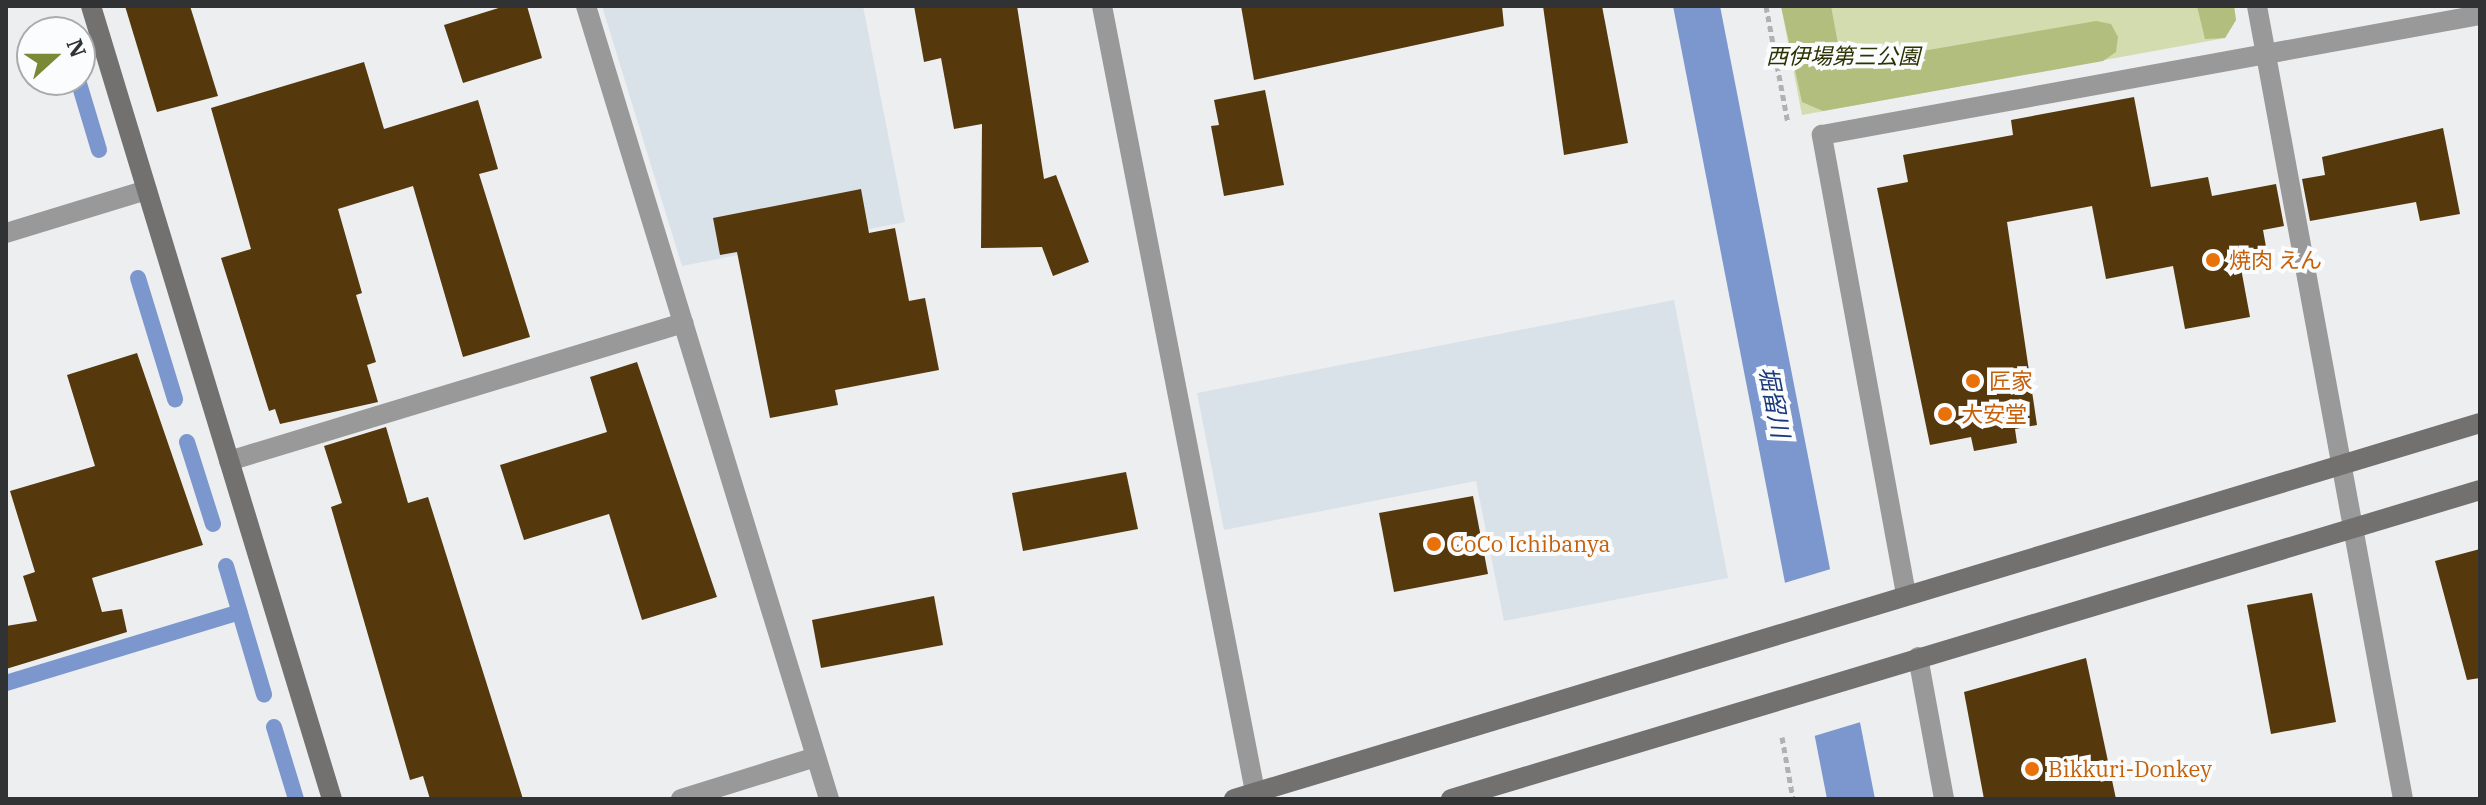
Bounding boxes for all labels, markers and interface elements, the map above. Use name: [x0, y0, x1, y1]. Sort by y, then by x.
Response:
north arrow: [16, 16, 96, 96]
text: N: [60, 35, 94, 61]
park label: 西伊場第三公園: [1766, 43, 1920, 69]
place label: 焼肉 えん: [2229, 247, 2322, 273]
marker: 焼肉 えん: [2204, 251, 2222, 269]
water label: 堀留川: [1753, 364, 1795, 440]
place label: 匠家: [1989, 368, 2033, 394]
marker: 匠家: [1964, 372, 1982, 390]
place label: 大安堂: [1961, 401, 2027, 427]
marker: 大安堂: [1936, 405, 1954, 423]
place label: CoCo Ichibanya: [1450, 531, 1611, 557]
marker: CoCo Ichibanya: [1425, 535, 1443, 553]
place label: Bikkuri-Donkey: [2048, 756, 2212, 782]
marker: Bikkuri-Donkey: [2023, 760, 2041, 778]

